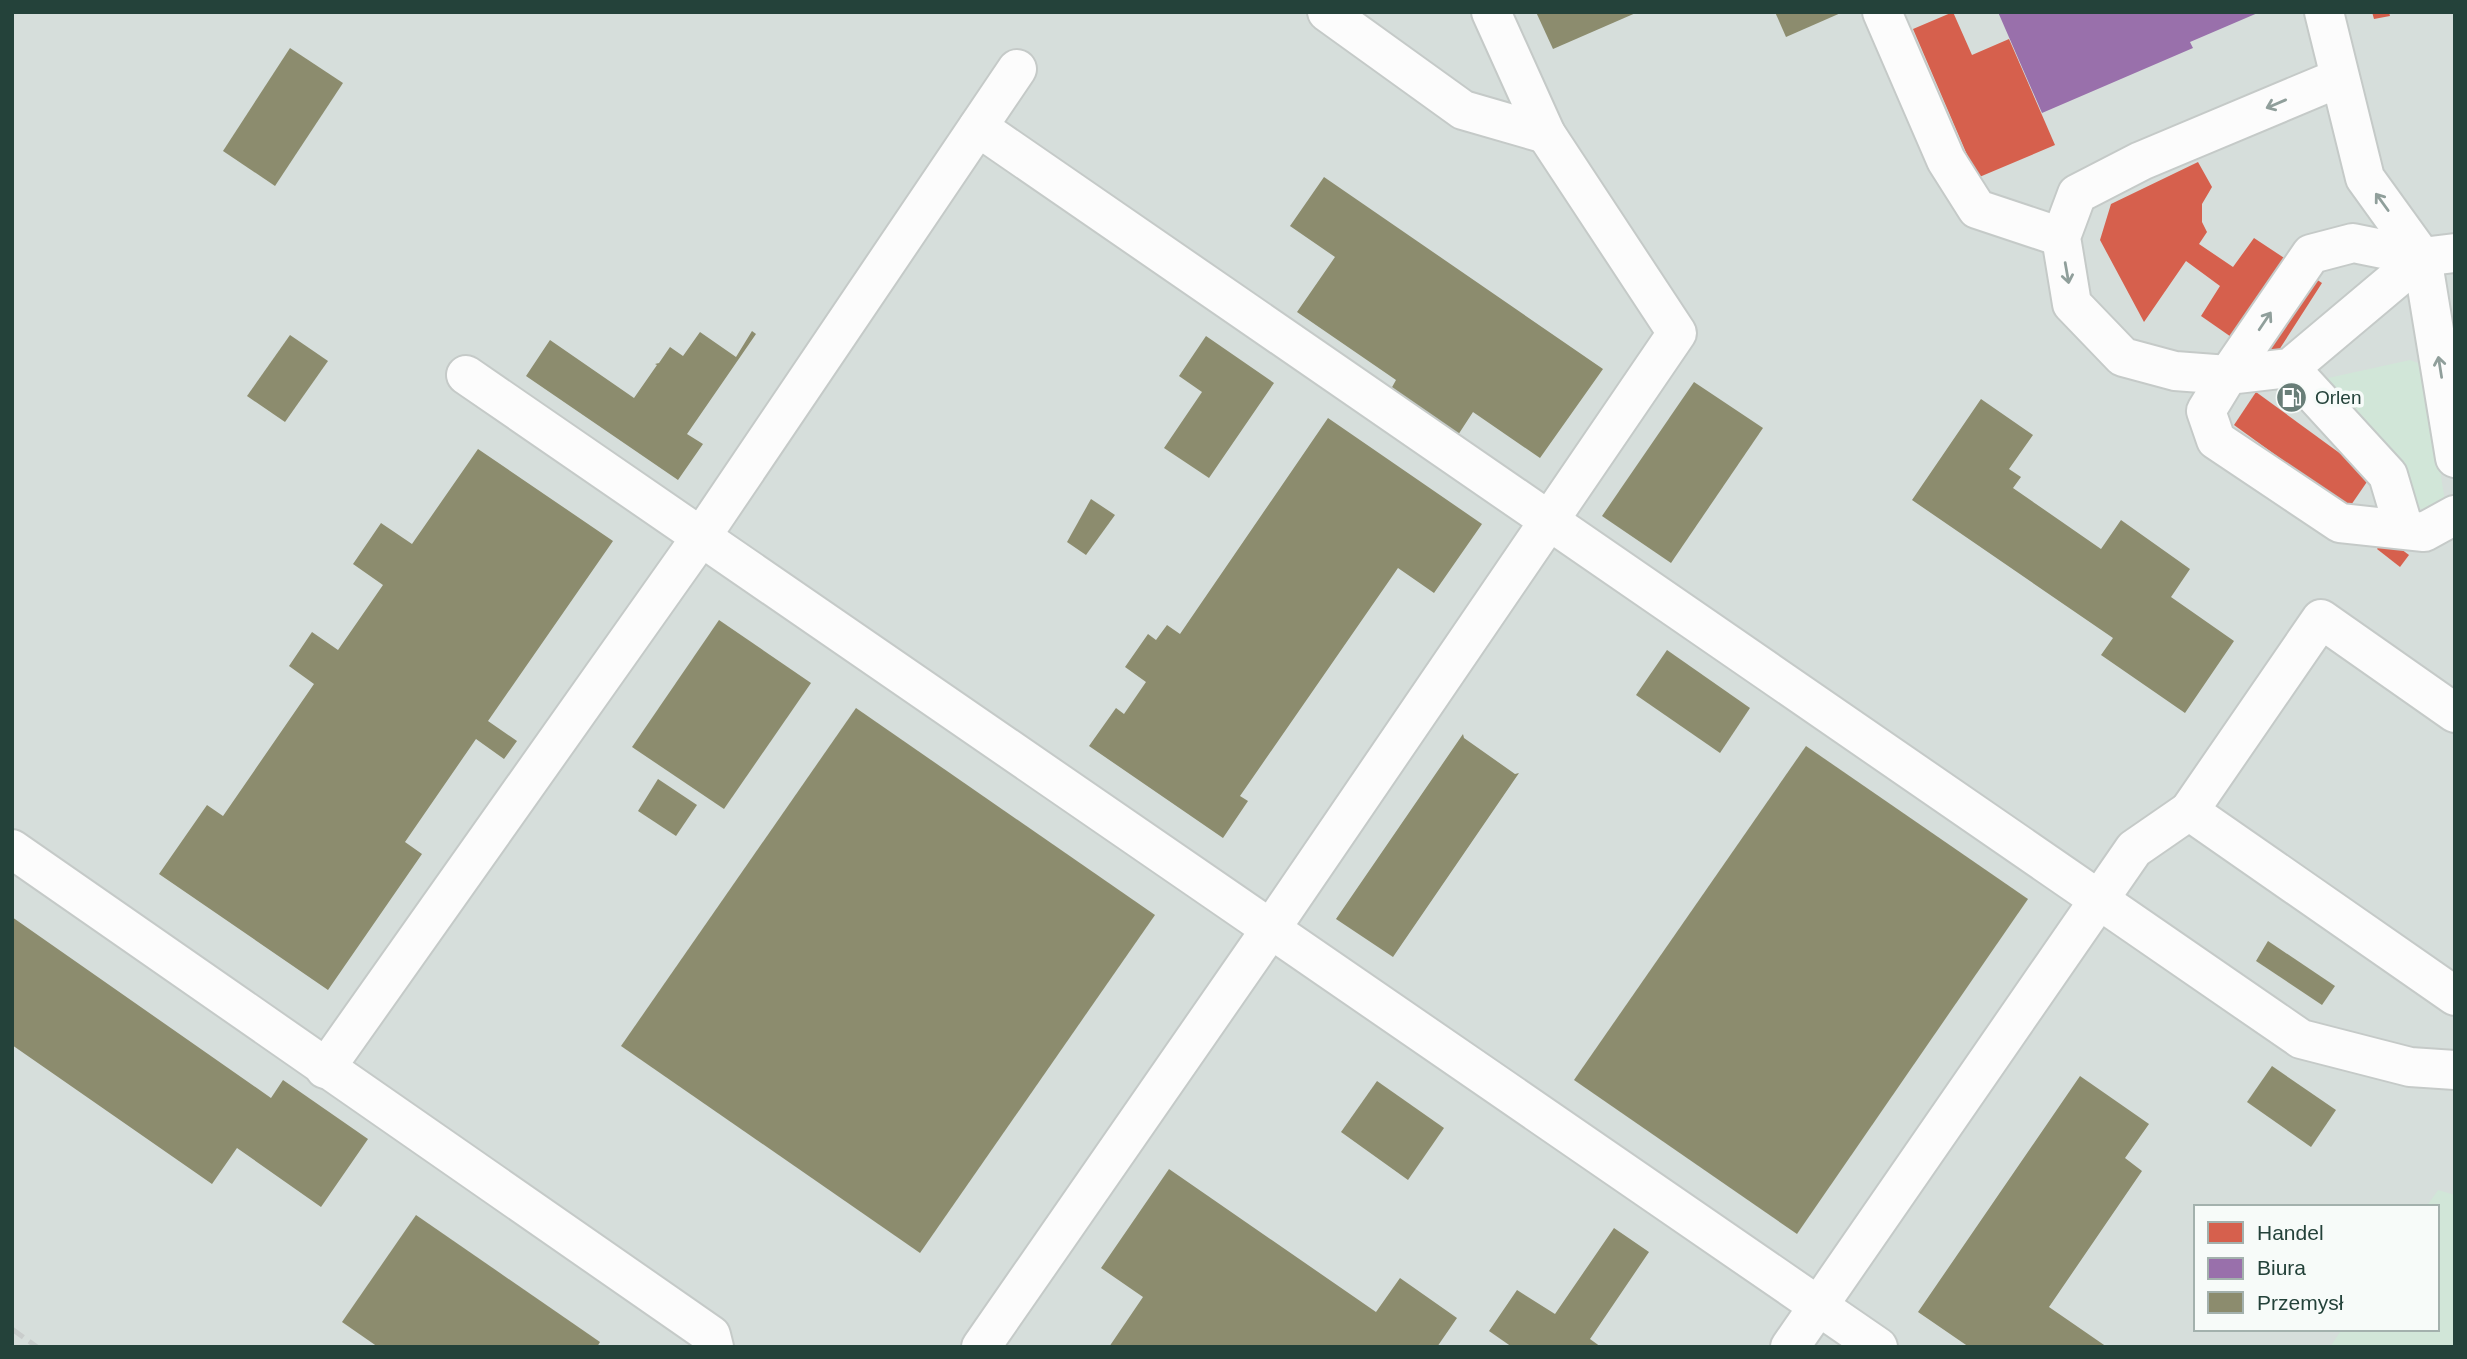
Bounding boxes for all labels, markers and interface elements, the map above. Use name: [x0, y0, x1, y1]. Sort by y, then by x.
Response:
one-way arrow: [2266, 99, 2287, 112]
one-way arrow: [2375, 193, 2390, 212]
one-way arrow: [2061, 261, 2074, 284]
one-way arrow: [2258, 312, 2272, 331]
one-way arrow: [2433, 356, 2446, 379]
fuel station icon: Orlen: [2275, 380, 2309, 414]
place label: Orlen: [2315, 387, 2361, 408]
legend: [2194, 1205, 2439, 1331]
text: Handel: [2257, 1221, 2324, 1244]
text: Biura: [2257, 1256, 2306, 1279]
text: Przemysł: [2257, 1291, 2344, 1314]

